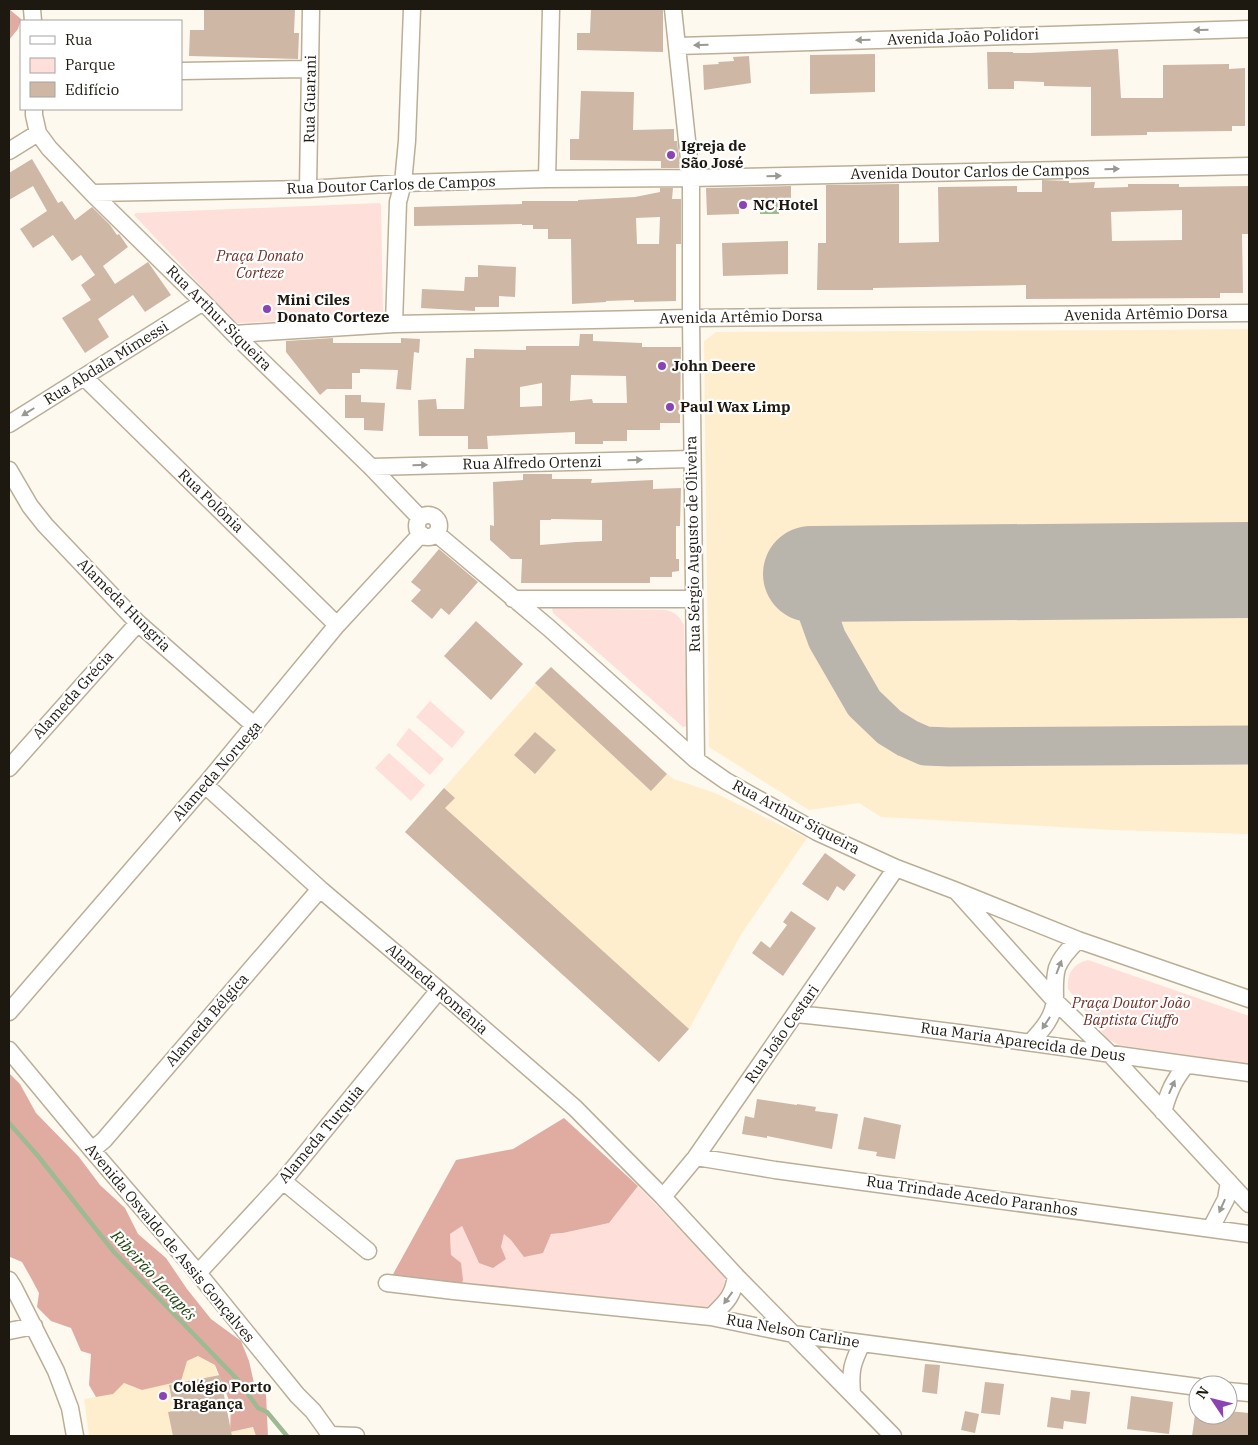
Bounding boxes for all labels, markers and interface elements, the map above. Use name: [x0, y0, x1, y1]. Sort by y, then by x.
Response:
legend: [20, 20, 182, 110]
street label: Avenida João Polidori: [887, 24, 1040, 49]
one-way arrow: [1192, 26, 1208, 34]
text: Rua: [65, 30, 92, 49]
one-way arrow: [855, 36, 871, 44]
one-way arrow: [692, 41, 708, 49]
street label: Rua Guarani: [299, 54, 320, 143]
text: Parque: [65, 55, 115, 74]
text: Edifício: [65, 80, 119, 99]
place label: Igreja de São José: [681, 136, 746, 172]
marker: Igreja de São José: [665, 149, 677, 161]
street label: Avenida Doutor Carlos de Campos: [850, 160, 1090, 183]
one-way arrow: [1104, 164, 1120, 172]
street label: Rua Doutor Carlos de Campos: [286, 171, 496, 198]
one-way arrow: [767, 172, 783, 180]
place label: NC Hotel: [753, 195, 818, 214]
marker: NC Hotel: [737, 199, 749, 211]
park label: Praça Donato Corteze: [215, 246, 304, 282]
street label: Rua Arthur Siqueira: [163, 261, 276, 374]
place label: Mini Ciles Donato Corteze: [277, 290, 390, 326]
marker: Mini Ciles Donato Corteze: [261, 303, 273, 315]
street label: Avenida Artêmio Dorsa: [1064, 303, 1228, 324]
street label: Avenida Artêmio Dorsa: [659, 306, 823, 327]
street label: Rua Abdala Mimessi: [40, 316, 172, 409]
place label: John Deere: [672, 356, 756, 375]
marker: John Deere: [656, 360, 668, 372]
place label: Paul Wax Limp: [680, 397, 791, 416]
marker: Paul Wax Limp: [664, 401, 676, 413]
one-way arrow: [21, 407, 35, 416]
street label: Rua Sérgio Augusto de Oliveira: [681, 436, 704, 652]
street label: Rua Alfredo Ortenzi: [462, 452, 602, 473]
one-way arrow: [627, 456, 643, 464]
one-way arrow: [412, 461, 428, 469]
street label: Rua Polônia: [175, 465, 248, 537]
street label: Alameda Hungria: [74, 554, 175, 655]
street label: Alameda Grécia: [28, 647, 117, 743]
street label: Alameda Noruega: [168, 717, 265, 825]
street label: Rua Arthur Siqueira: [729, 775, 863, 858]
street label: Alameda Romênia: [382, 939, 492, 1038]
one-way arrow: [1055, 960, 1063, 975]
street label: Alameda Bélgica: [161, 969, 252, 1070]
street label: Rua João Cestari: [741, 980, 823, 1087]
park label: Praça Doutor João Baptista Ciuffo: [1071, 993, 1190, 1029]
one-way arrow: [1041, 1017, 1051, 1030]
street label: Rua Maria Aparecida de Deus: [919, 1018, 1127, 1065]
one-way arrow: [1168, 1080, 1176, 1094]
street label: Alameda Turquia: [274, 1081, 367, 1187]
street label: Avenida Osvaldo de Assis Gonçalves: [82, 1139, 259, 1346]
street label: Rua Trindade Acedo Paranhos: [865, 1171, 1079, 1220]
one-way arrow: [1218, 1199, 1226, 1213]
water label: Ribeirão Lavapés: [106, 1225, 201, 1324]
one-way arrow: [723, 1291, 733, 1305]
street label: Rua Nelson Carline: [725, 1309, 861, 1352]
north arrow: [1188, 1375, 1238, 1425]
place label: Colégio Porto Bragança: [173, 1377, 272, 1413]
text: N: [1192, 1383, 1213, 1402]
marker: Colégio Porto Bragança: [157, 1390, 169, 1402]

